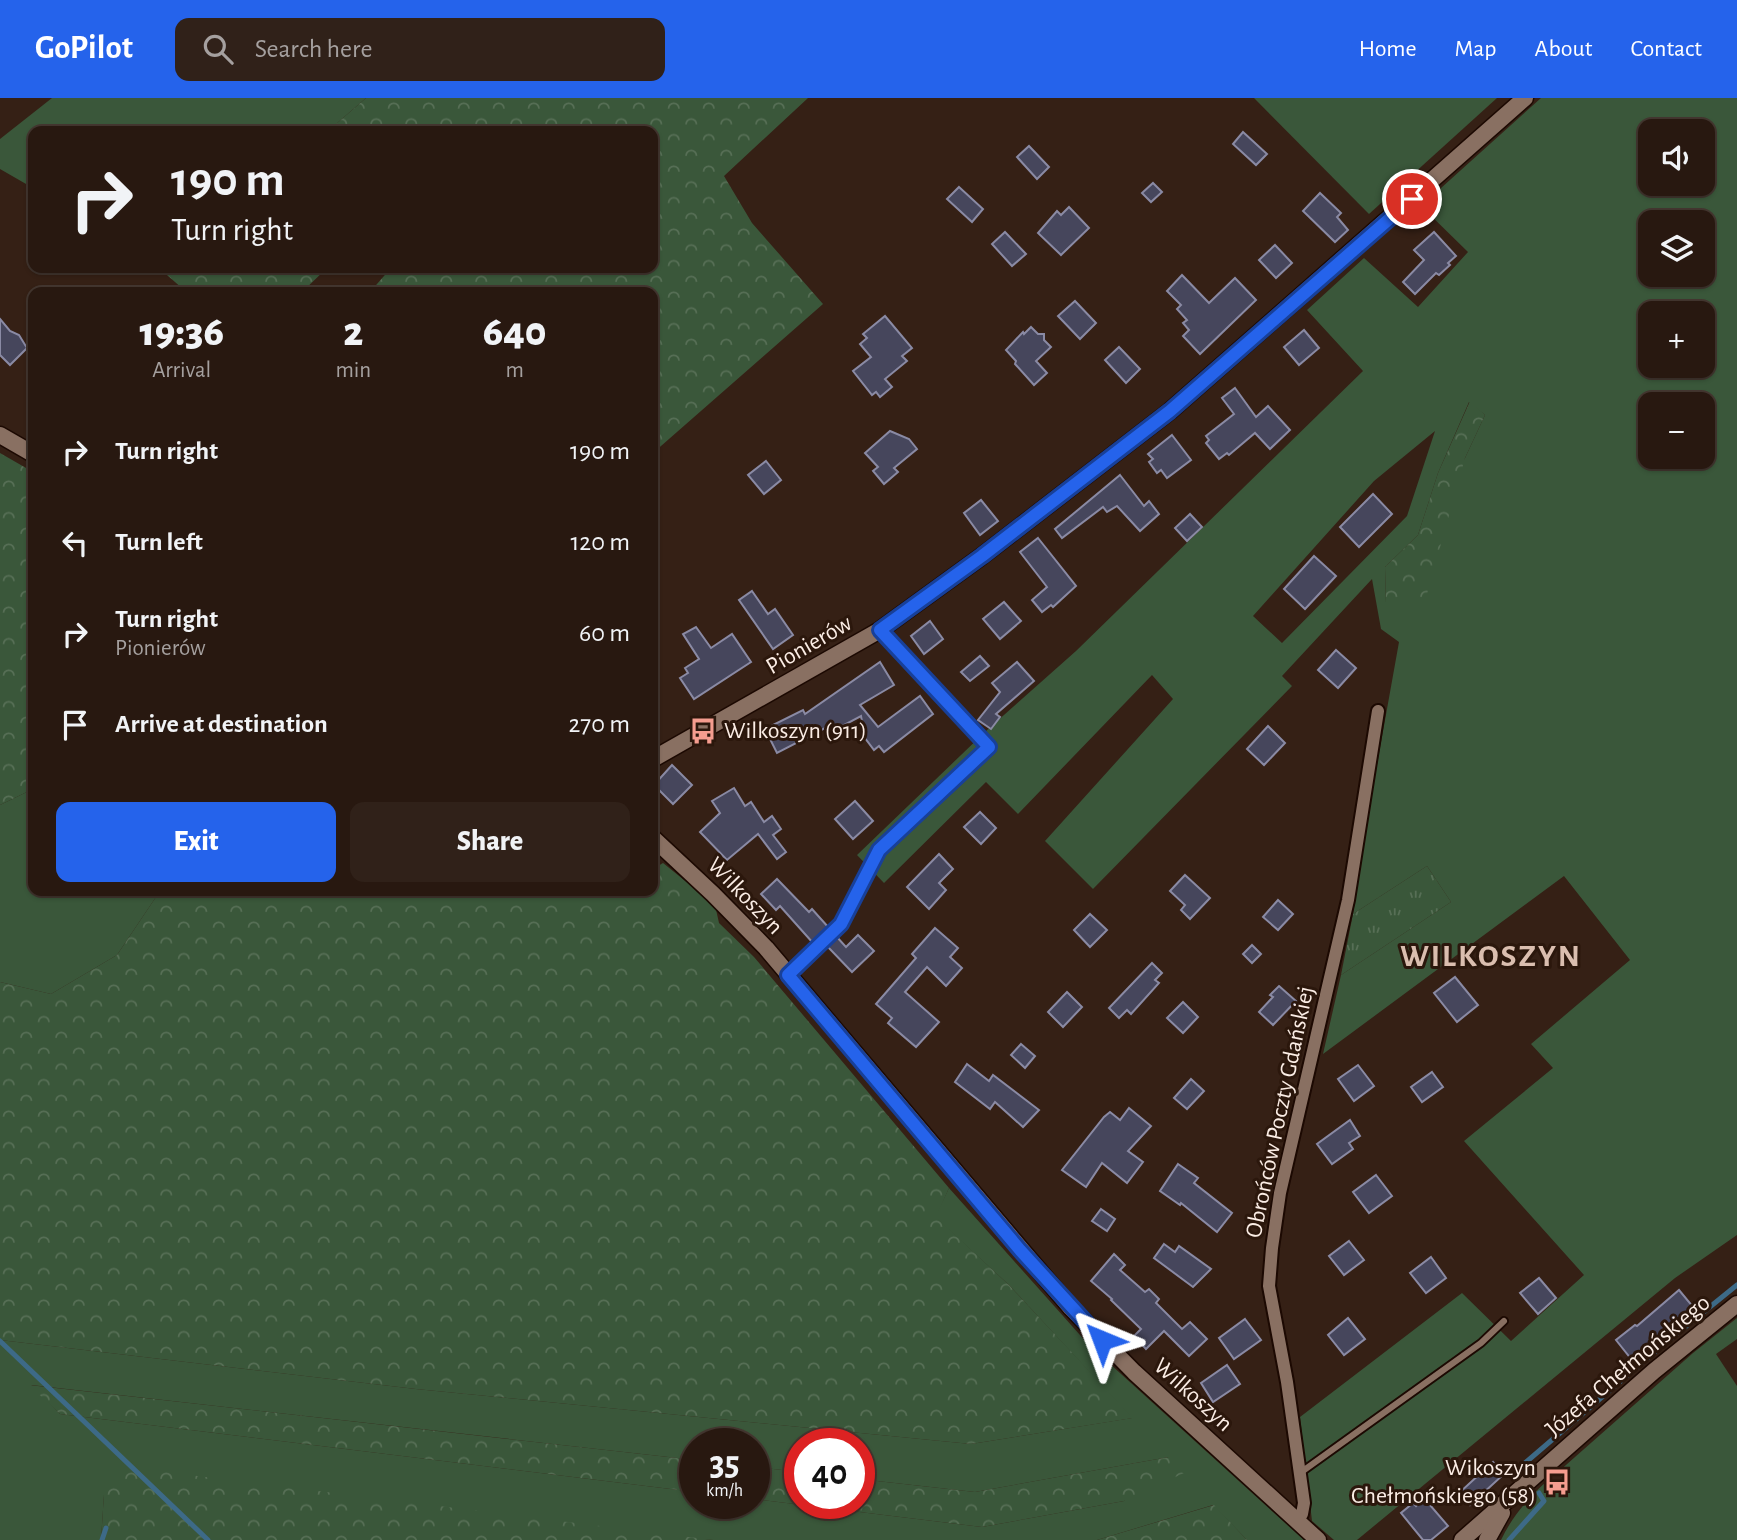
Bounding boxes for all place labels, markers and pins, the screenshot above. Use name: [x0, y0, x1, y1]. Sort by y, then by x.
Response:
pin: [1382, 169, 1442, 229]
bus stop icon: Wilkoszyn (911): [688, 716, 718, 746]
place label: Wilkoszyn (911): [724, 719, 867, 743]
place label: Wikoszyn Chełmońskiego (58): [1351, 1456, 1536, 1508]
bus stop icon: Wikoszyn Chełmońskiego (58): [1542, 1467, 1572, 1497]

